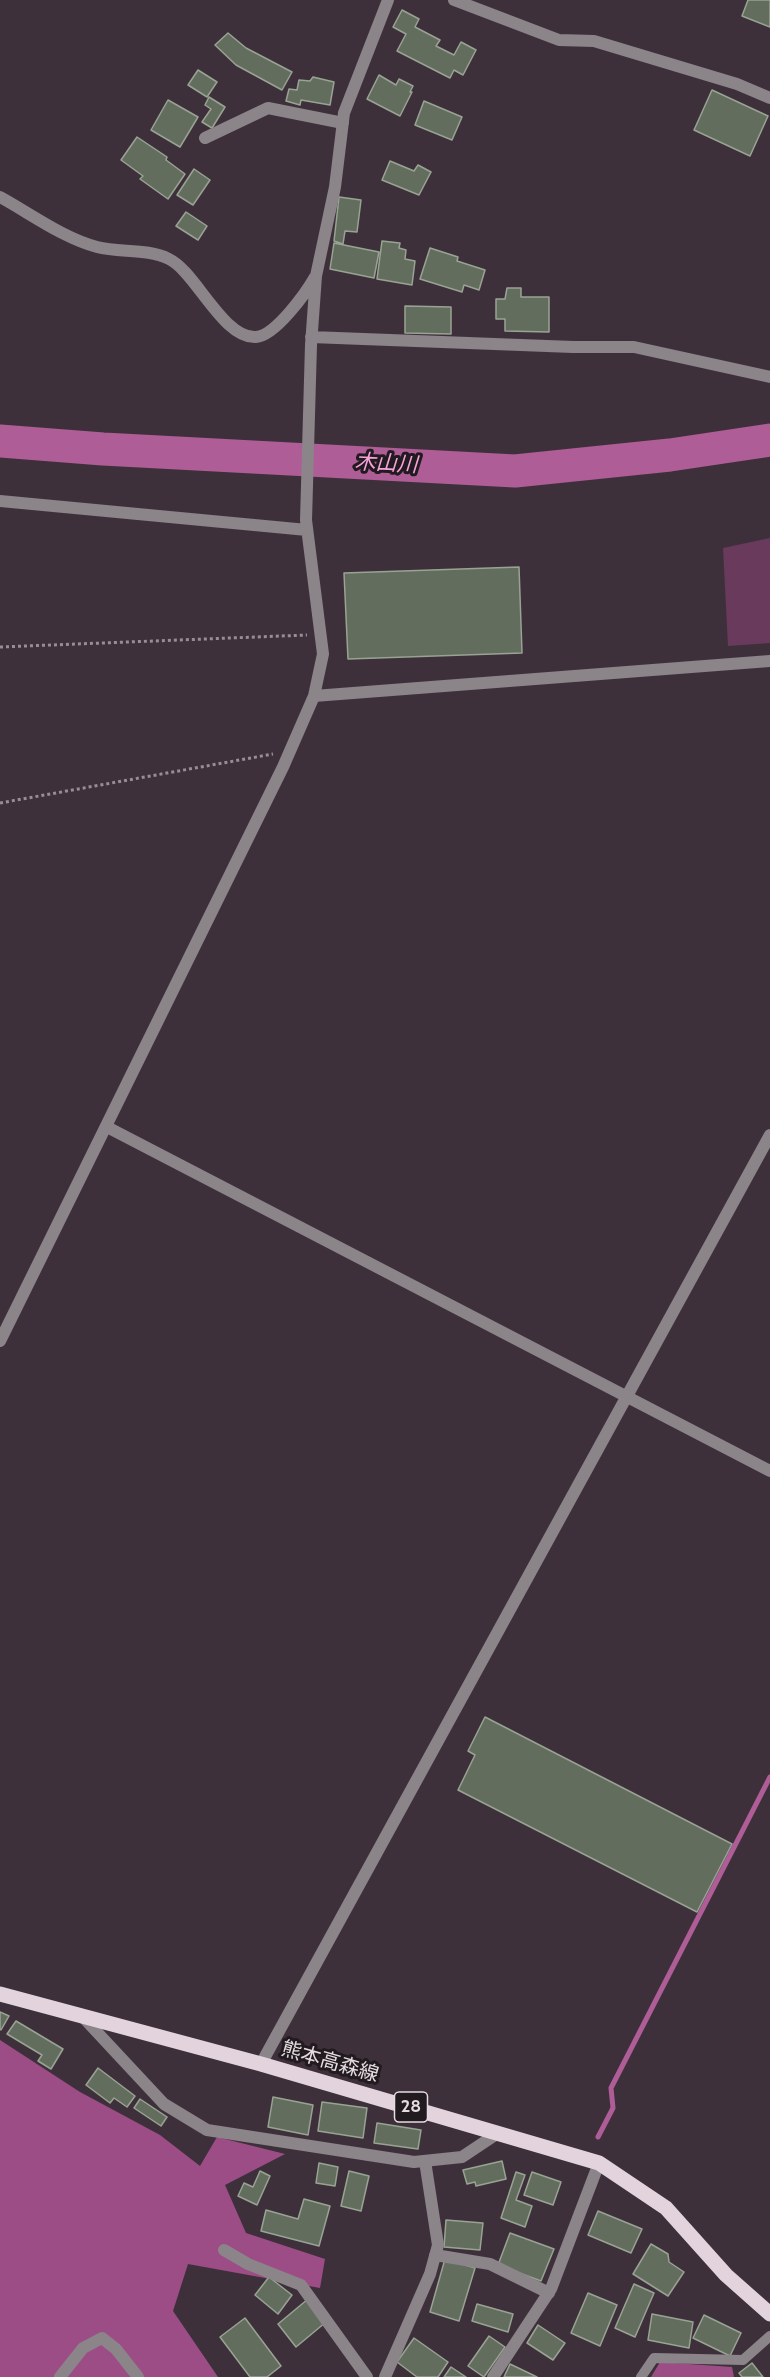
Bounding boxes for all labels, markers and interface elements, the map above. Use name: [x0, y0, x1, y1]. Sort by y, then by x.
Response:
water label: 木山川: [354, 450, 418, 478]
street label: 熊本高森線: [279, 2037, 381, 2087]
road number: 28: [394, 2092, 428, 2122]

